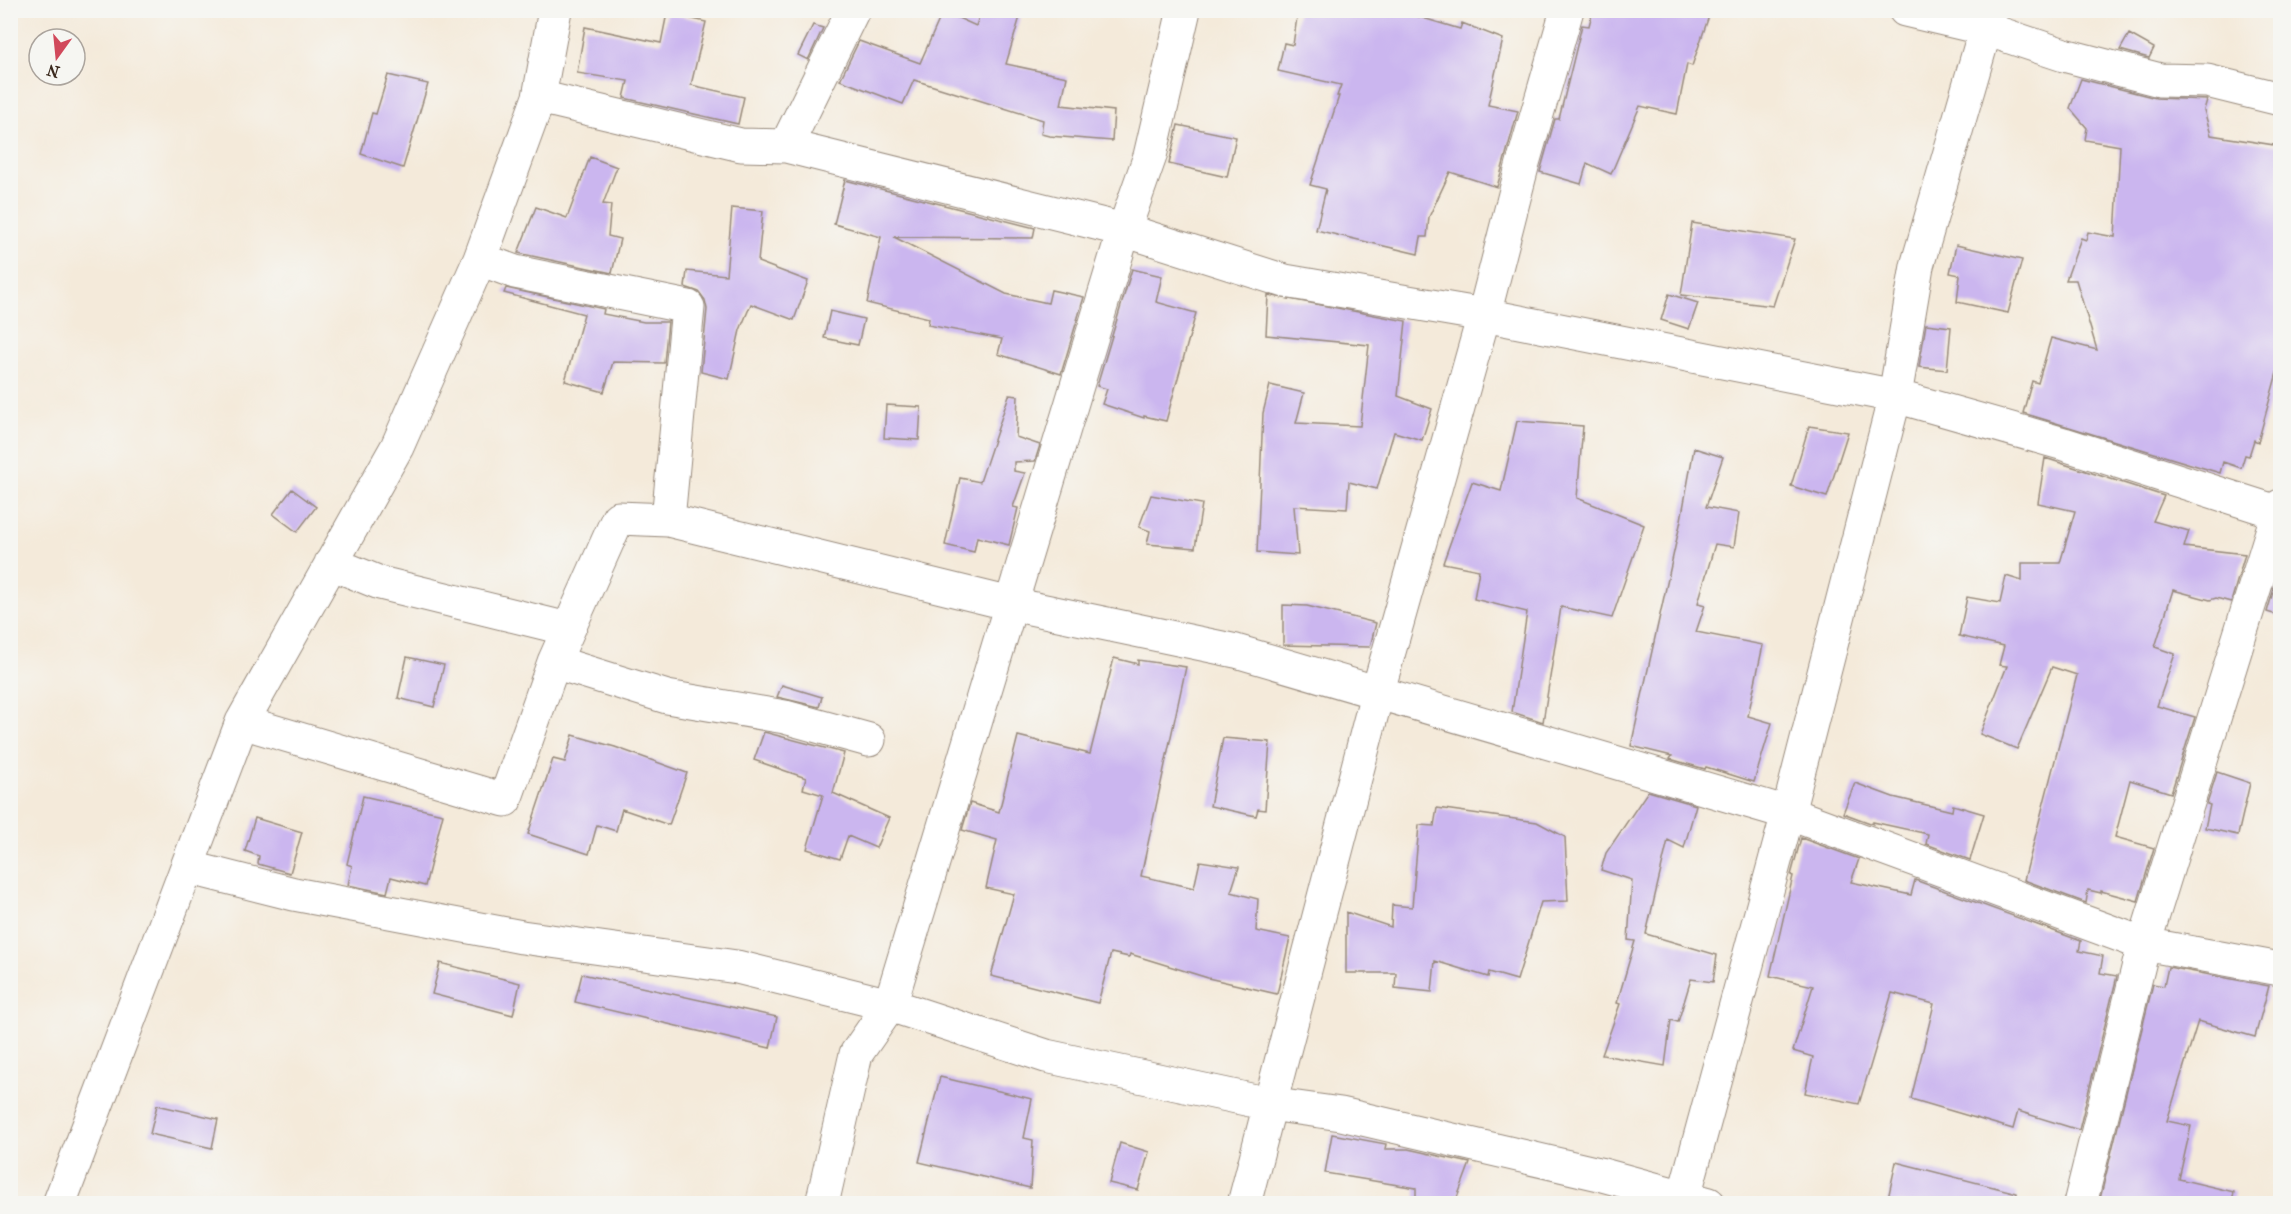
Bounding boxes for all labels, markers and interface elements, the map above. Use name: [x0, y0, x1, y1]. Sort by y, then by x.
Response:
north arrow: [27, 27, 87, 87]
text: N: [44, 60, 62, 82]

